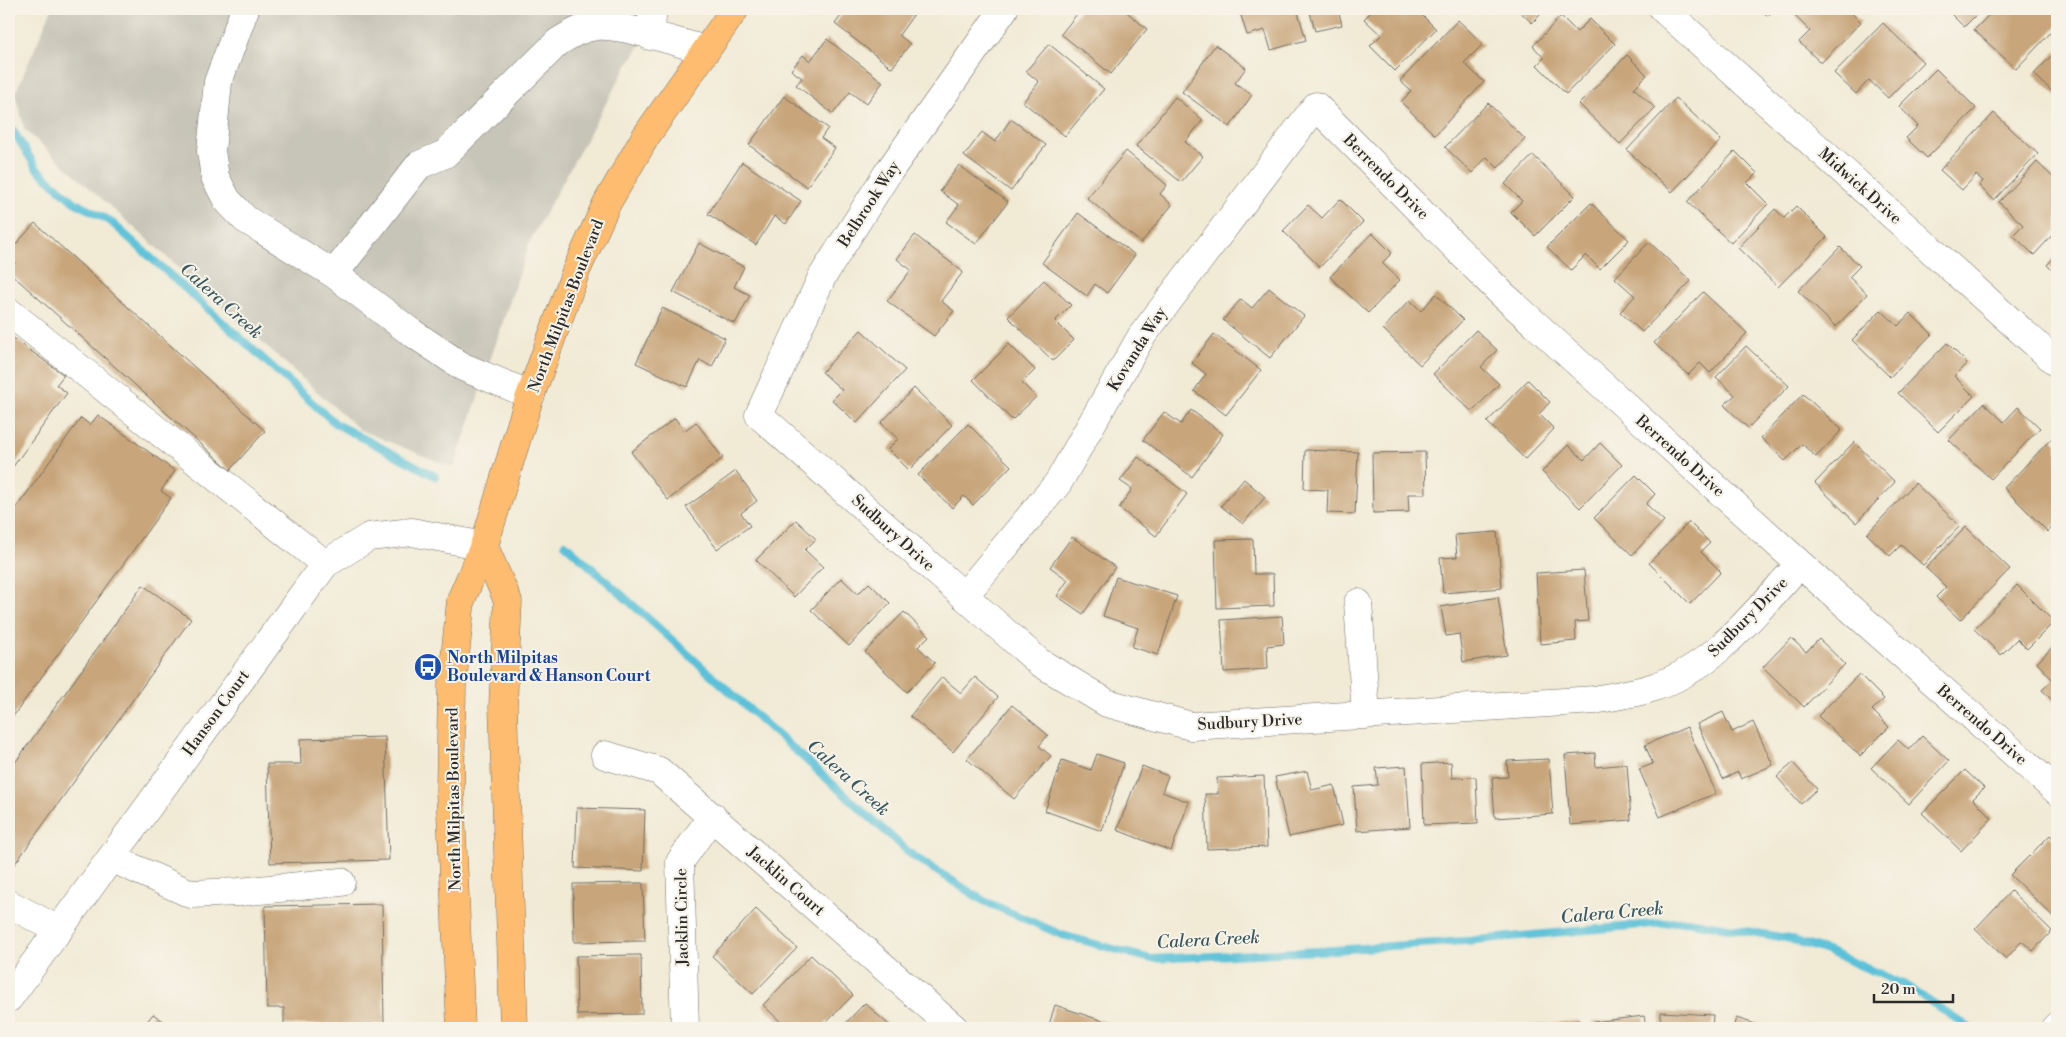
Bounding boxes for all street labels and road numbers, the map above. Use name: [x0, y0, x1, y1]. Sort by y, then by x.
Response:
street label: Berrendo Drive: [1338, 129, 1433, 224]
street label: Midwick Drive: [1814, 143, 1906, 229]
street label: Belbrook Way: [833, 157, 904, 252]
street label: North Milpitas Boulevard: [524, 217, 608, 395]
street label: Kovanda Way: [1103, 303, 1171, 395]
street label: Berrendo Drive: [1631, 410, 1729, 501]
street label: Sudbury Drive: [847, 490, 939, 576]
street label: Sudbury Drive: [1704, 573, 1792, 661]
street label: Hanson Court: [178, 666, 254, 760]
street label: Berrendo Drive: [1932, 680, 2031, 770]
street label: North Milpitas Boulevard: [442, 707, 466, 891]
street label: Sudbury Drive: [1197, 709, 1303, 735]
street label: Jacklin Court: [742, 841, 829, 920]
street label: Jacklin Circle: [671, 868, 693, 967]

